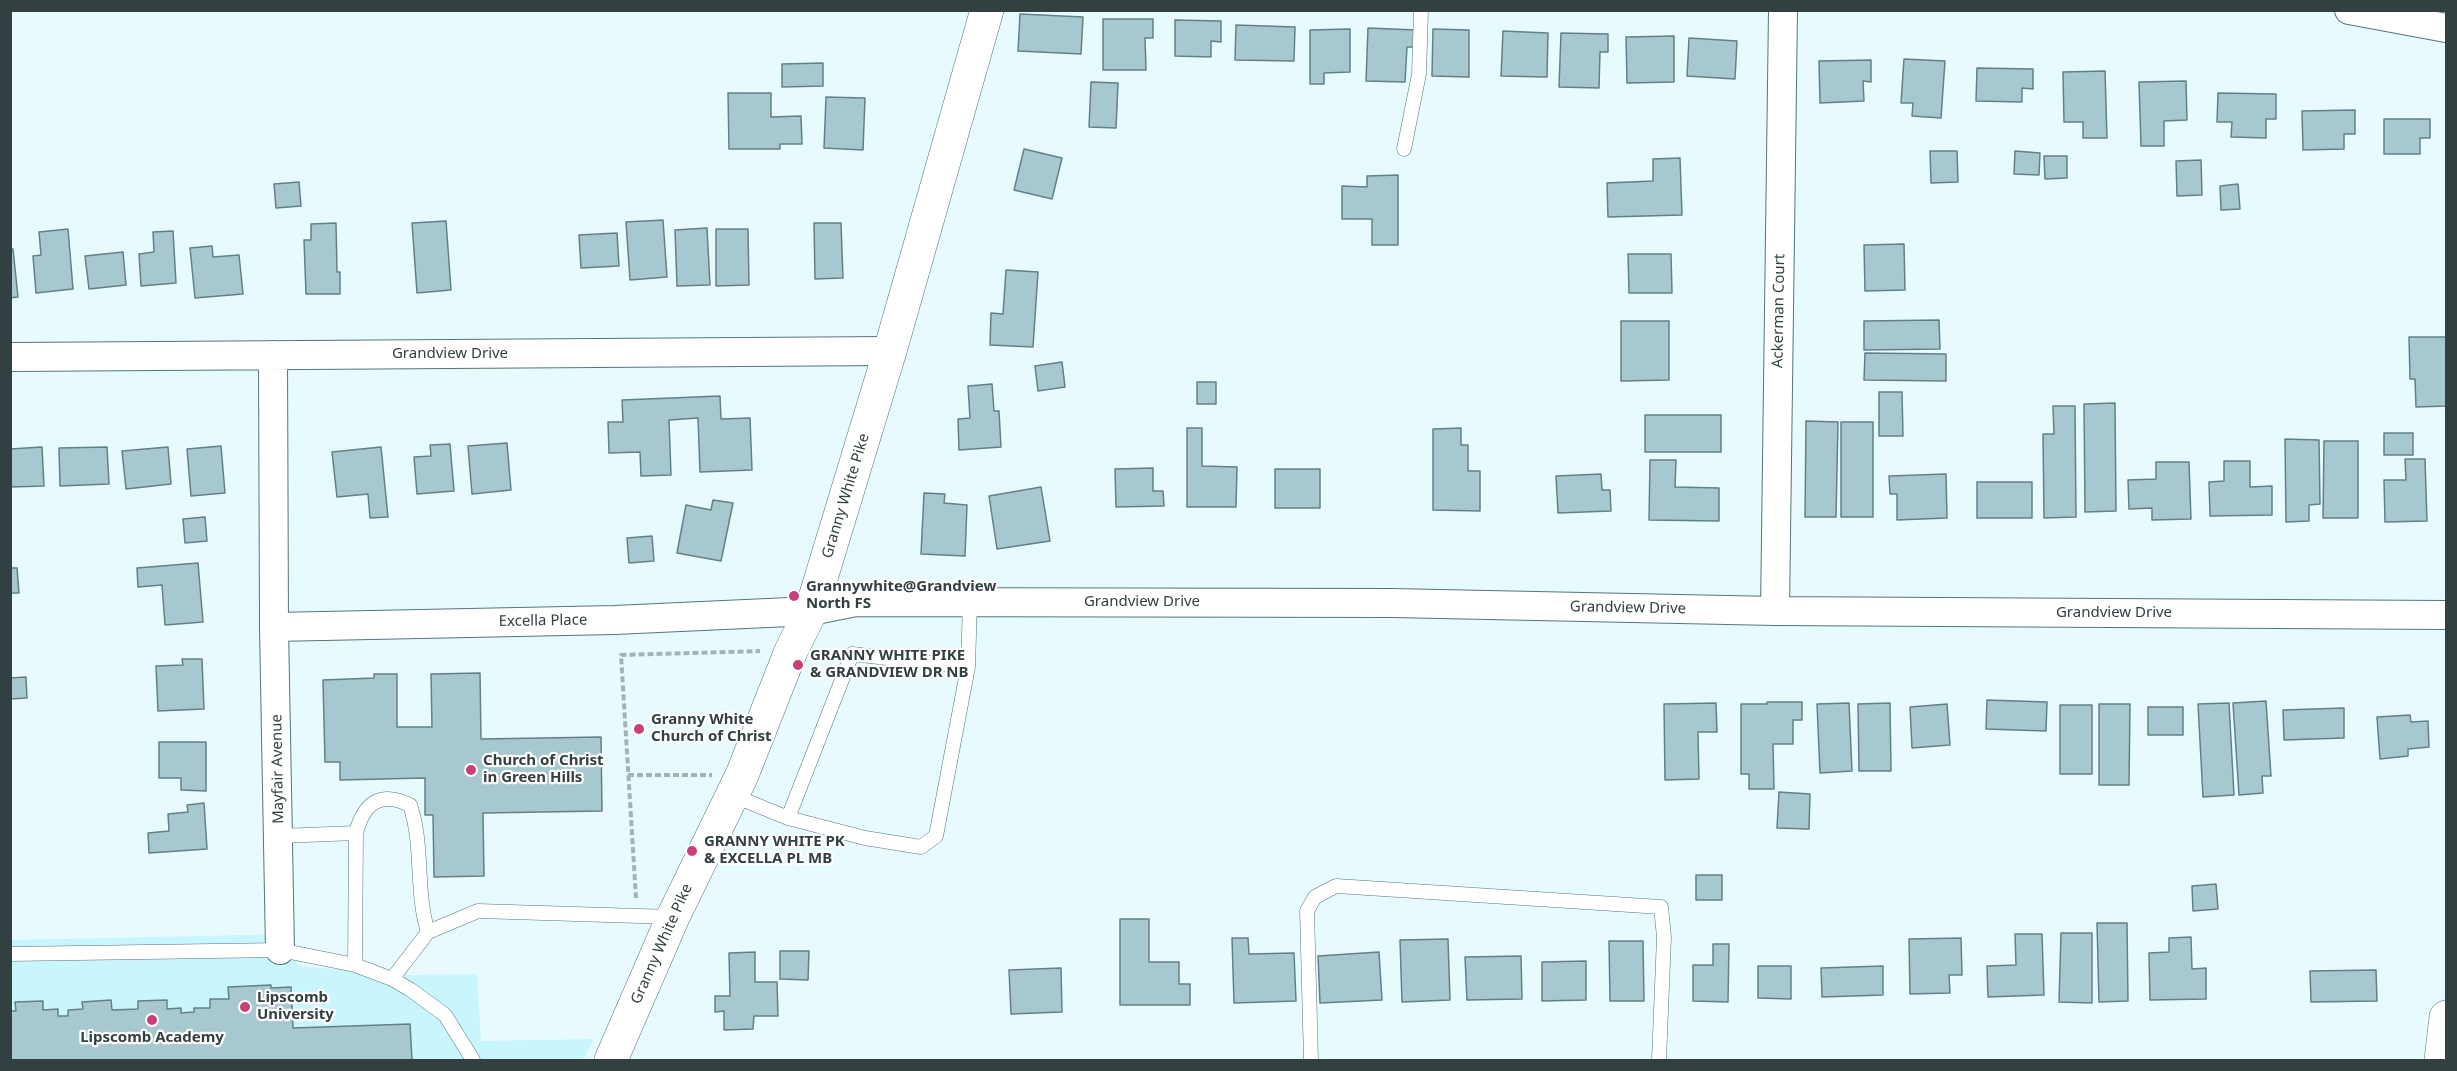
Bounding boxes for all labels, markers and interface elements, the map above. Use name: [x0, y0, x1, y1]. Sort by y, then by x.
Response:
street label: Ackerman Court: [1769, 254, 1789, 368]
street label: Grandview Drive: [392, 345, 508, 363]
street label: Granny White Pike: [818, 431, 874, 561]
place label: Grannywhite@Grandview North FS: [806, 578, 996, 613]
marker: Grannywhite@Grandview North FS: [787, 589, 801, 603]
street label: Grandview Drive: [1084, 593, 1200, 611]
street label: Grandview Drive: [1570, 598, 1686, 618]
street label: Grandview Drive: [2056, 604, 2172, 622]
street label: Excella Place: [498, 611, 588, 631]
place label: GRANNY WHITE PIKE & GRANDVIEW DR NB: [810, 647, 969, 682]
marker: GRANNY WHITE PIKE & GRANDVIEW DR NB: [791, 658, 805, 672]
place label: Granny White Church of Christ: [651, 711, 772, 746]
street label: Mayfair Avenue: [268, 714, 288, 824]
marker: Granny White Church of Christ: [632, 722, 646, 736]
place label: Church of Christ in Green Hills: [483, 752, 604, 787]
marker: Church of Christ in Green Hills: [464, 763, 478, 777]
place label: GRANNY WHITE PK & EXCELLA PL MB: [704, 833, 845, 868]
marker: GRANNY WHITE PK & EXCELLA PL MB: [685, 844, 699, 858]
street label: Granny White Pike: [627, 881, 697, 1007]
place label: Lipscomb University: [257, 989, 334, 1024]
marker: Lipscomb University: [238, 1000, 252, 1014]
marker: Lipscomb Academy: [145, 1013, 159, 1027]
place label: Lipscomb Academy: [80, 1029, 224, 1047]

